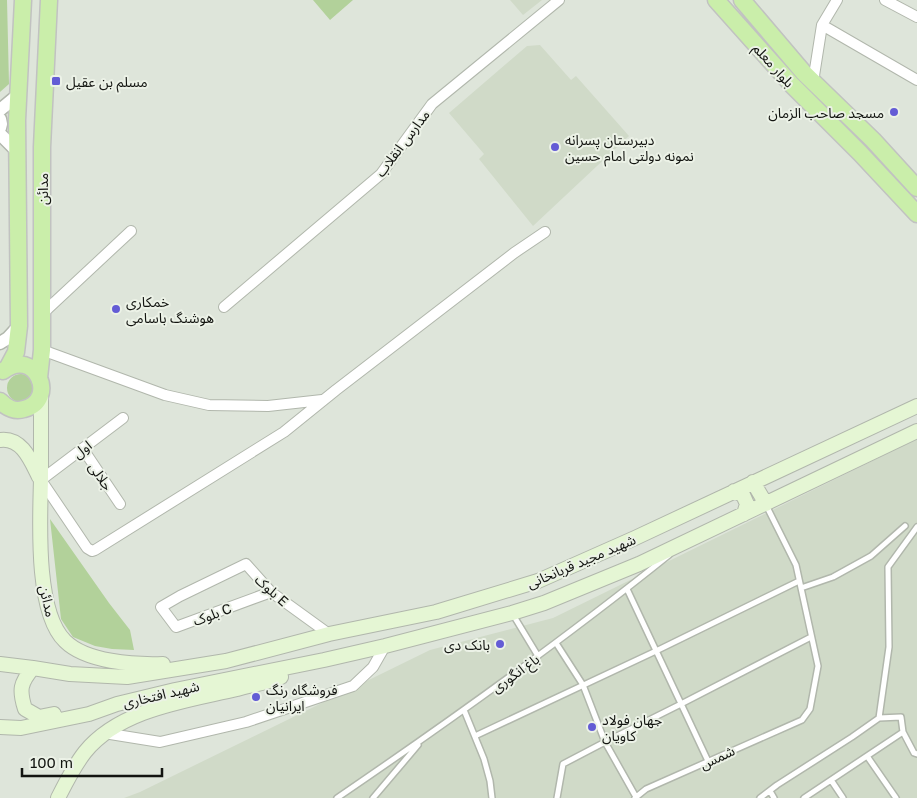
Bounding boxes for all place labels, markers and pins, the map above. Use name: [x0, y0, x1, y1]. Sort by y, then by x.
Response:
place label: مسلم بن عقیل: [66, 73, 148, 93]
marker: مسلم بن عقیل: [50, 75, 62, 87]
place label: مسجد صاحب الزمان: [768, 104, 884, 122]
marker: مسجد صاحب الزمان: [888, 106, 900, 118]
place label: دبیرستان پسرانه نمونه دولتی امام حسین: [565, 131, 694, 167]
marker: دبیرستان پسرانه نمونه دولتی امام حسین: [549, 141, 561, 153]
place label: خمکاری هوشنگ باسامی: [126, 293, 214, 327]
marker: خمکاری هوشنگ باسامی: [110, 303, 122, 315]
place label: بانک دی: [444, 636, 490, 654]
marker: بانک دی: [494, 638, 506, 650]
place label: فروشگاه رنگ ایرانیان: [266, 681, 338, 715]
marker: فروشگاه رنگ ایرانیان: [250, 691, 262, 703]
place label: جهان فولاد کاویان: [602, 711, 662, 745]
marker: جهان فولاد کاویان: [586, 721, 598, 733]

